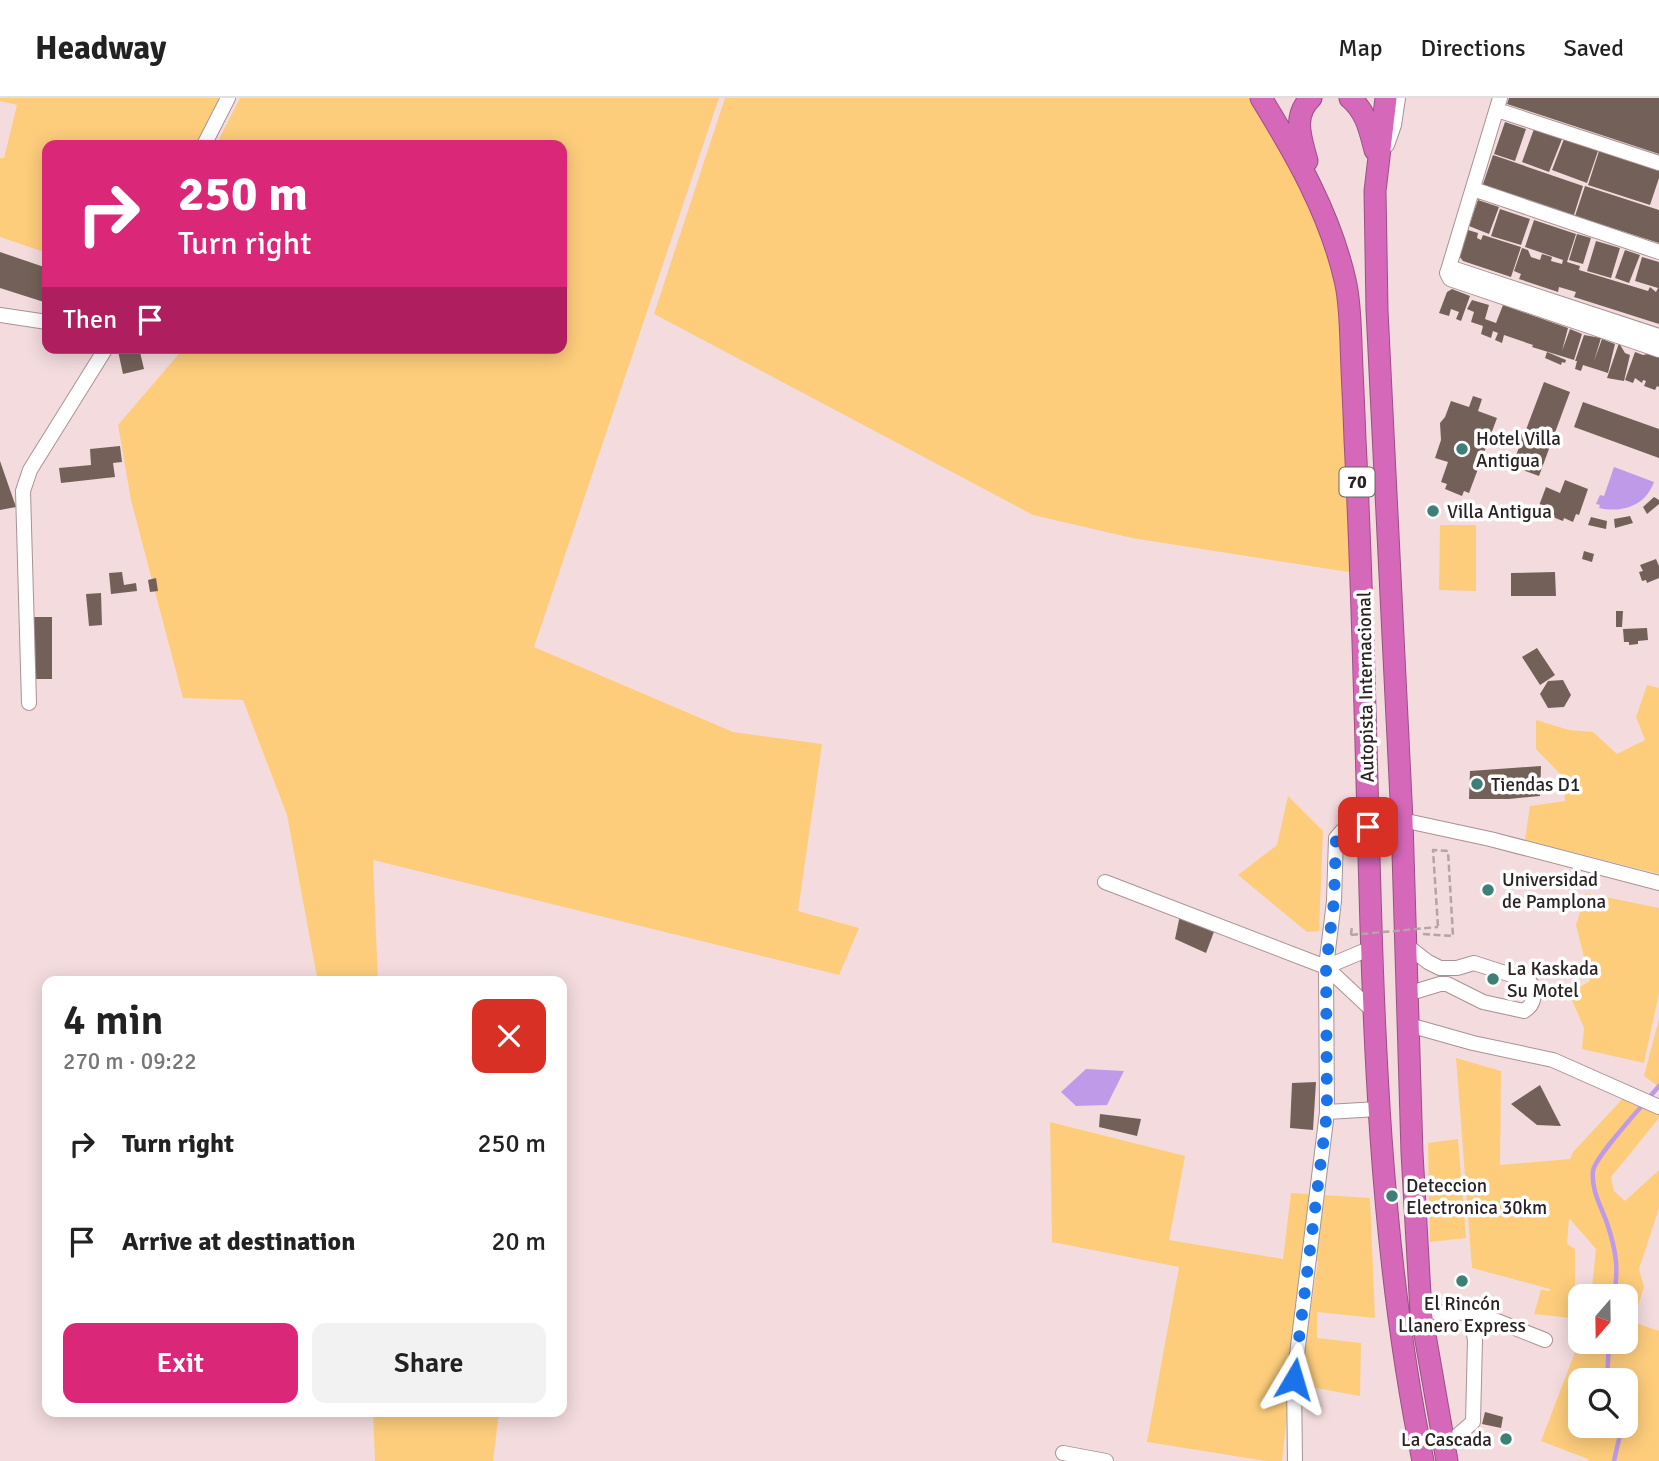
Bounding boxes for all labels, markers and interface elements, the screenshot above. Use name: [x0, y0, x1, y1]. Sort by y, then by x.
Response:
text: Headway: [35, 28, 166, 69]
text: Map: [1338, 33, 1383, 63]
text: Directions: [1421, 33, 1526, 63]
text: Saved: [1564, 33, 1624, 63]
text: 250 m: [178, 164, 308, 224]
icon: right: [63, 168, 154, 259]
text: Turn right: [178, 224, 311, 263]
icon: arrive: [131, 301, 169, 339]
text: Then: [63, 304, 117, 336]
place label: Hotel Villa Antigua: [1476, 427, 1561, 473]
marker: Hotel Villa Antigua: [1454, 441, 1470, 457]
road number: 70: [1340, 468, 1374, 496]
place label: Villa Antigua: [1447, 500, 1552, 524]
marker: Villa Antigua: [1425, 503, 1441, 519]
street label: Autopista Internacional: [1352, 591, 1380, 783]
place label: Tiendas D1: [1491, 773, 1580, 797]
marker: Tiendas D1: [1469, 776, 1485, 792]
pin: [1338, 797, 1398, 857]
icon: arrive: [1349, 808, 1387, 846]
place label: Universidad de Pamplona: [1502, 868, 1606, 914]
marker: Universidad de Pamplona: [1480, 882, 1496, 898]
place label: La Kaskada Su Motel: [1507, 957, 1599, 1003]
marker: La Kaskada Su Motel: [1485, 971, 1501, 987]
text: 4 min: [63, 995, 164, 1046]
button: close: [472, 999, 546, 1073]
text: 270 m · 09:22: [63, 1047, 197, 1076]
icon: right: [63, 1125, 101, 1163]
text: Turn right: [122, 1128, 234, 1160]
text: 250 m: [477, 1128, 546, 1160]
place label: Deteccion Electronica 30km: [1406, 1174, 1547, 1220]
marker: Deteccion Electronica 30km: [1384, 1188, 1400, 1204]
icon: arrive: [63, 1223, 101, 1261]
text: Arrive at destination: [122, 1226, 355, 1258]
text: 20 m: [491, 1226, 546, 1258]
marker: El Rincón Llanero Express: [1454, 1273, 1470, 1289]
north arrow: [1568, 1284, 1638, 1354]
map controls: [1568, 1284, 1638, 1438]
place label: El Rincón Llanero Express: [1398, 1292, 1526, 1338]
button: Exit: [63, 1323, 298, 1403]
button: Share: [312, 1323, 546, 1403]
position arrow: [1257, 1342, 1331, 1416]
button: search: [1568, 1368, 1638, 1438]
place label: La Cascada: [1401, 1428, 1492, 1452]
marker: La Cascada: [1498, 1431, 1514, 1447]

